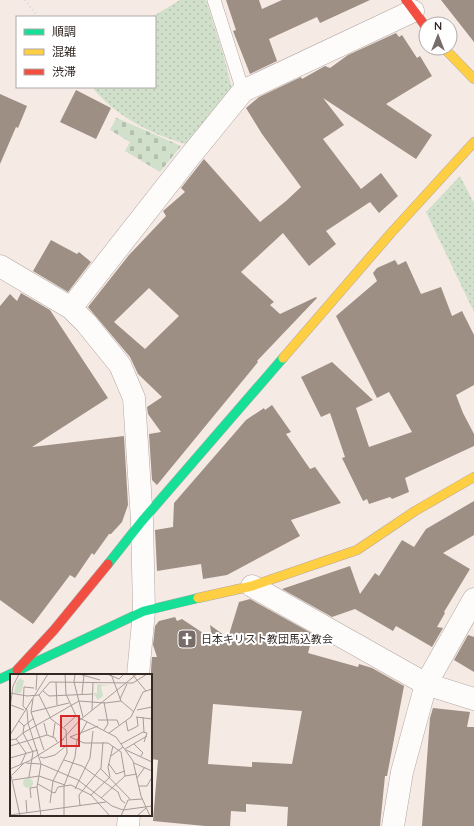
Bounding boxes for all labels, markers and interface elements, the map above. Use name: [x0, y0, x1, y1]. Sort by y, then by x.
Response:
legend: [16, 16, 156, 88]
north arrow: [418, 16, 458, 56]
text: N: [434, 19, 442, 33]
text: 順調: [52, 24, 76, 39]
text: 混雑: [52, 44, 76, 59]
text: 渋滞: [52, 64, 76, 79]
church icon: 日本キリスト教団馬込教会: [176, 628, 198, 650]
place label: 日本キリスト教団馬込教会: [201, 632, 333, 646]
inset map: [10, 674, 152, 816]

